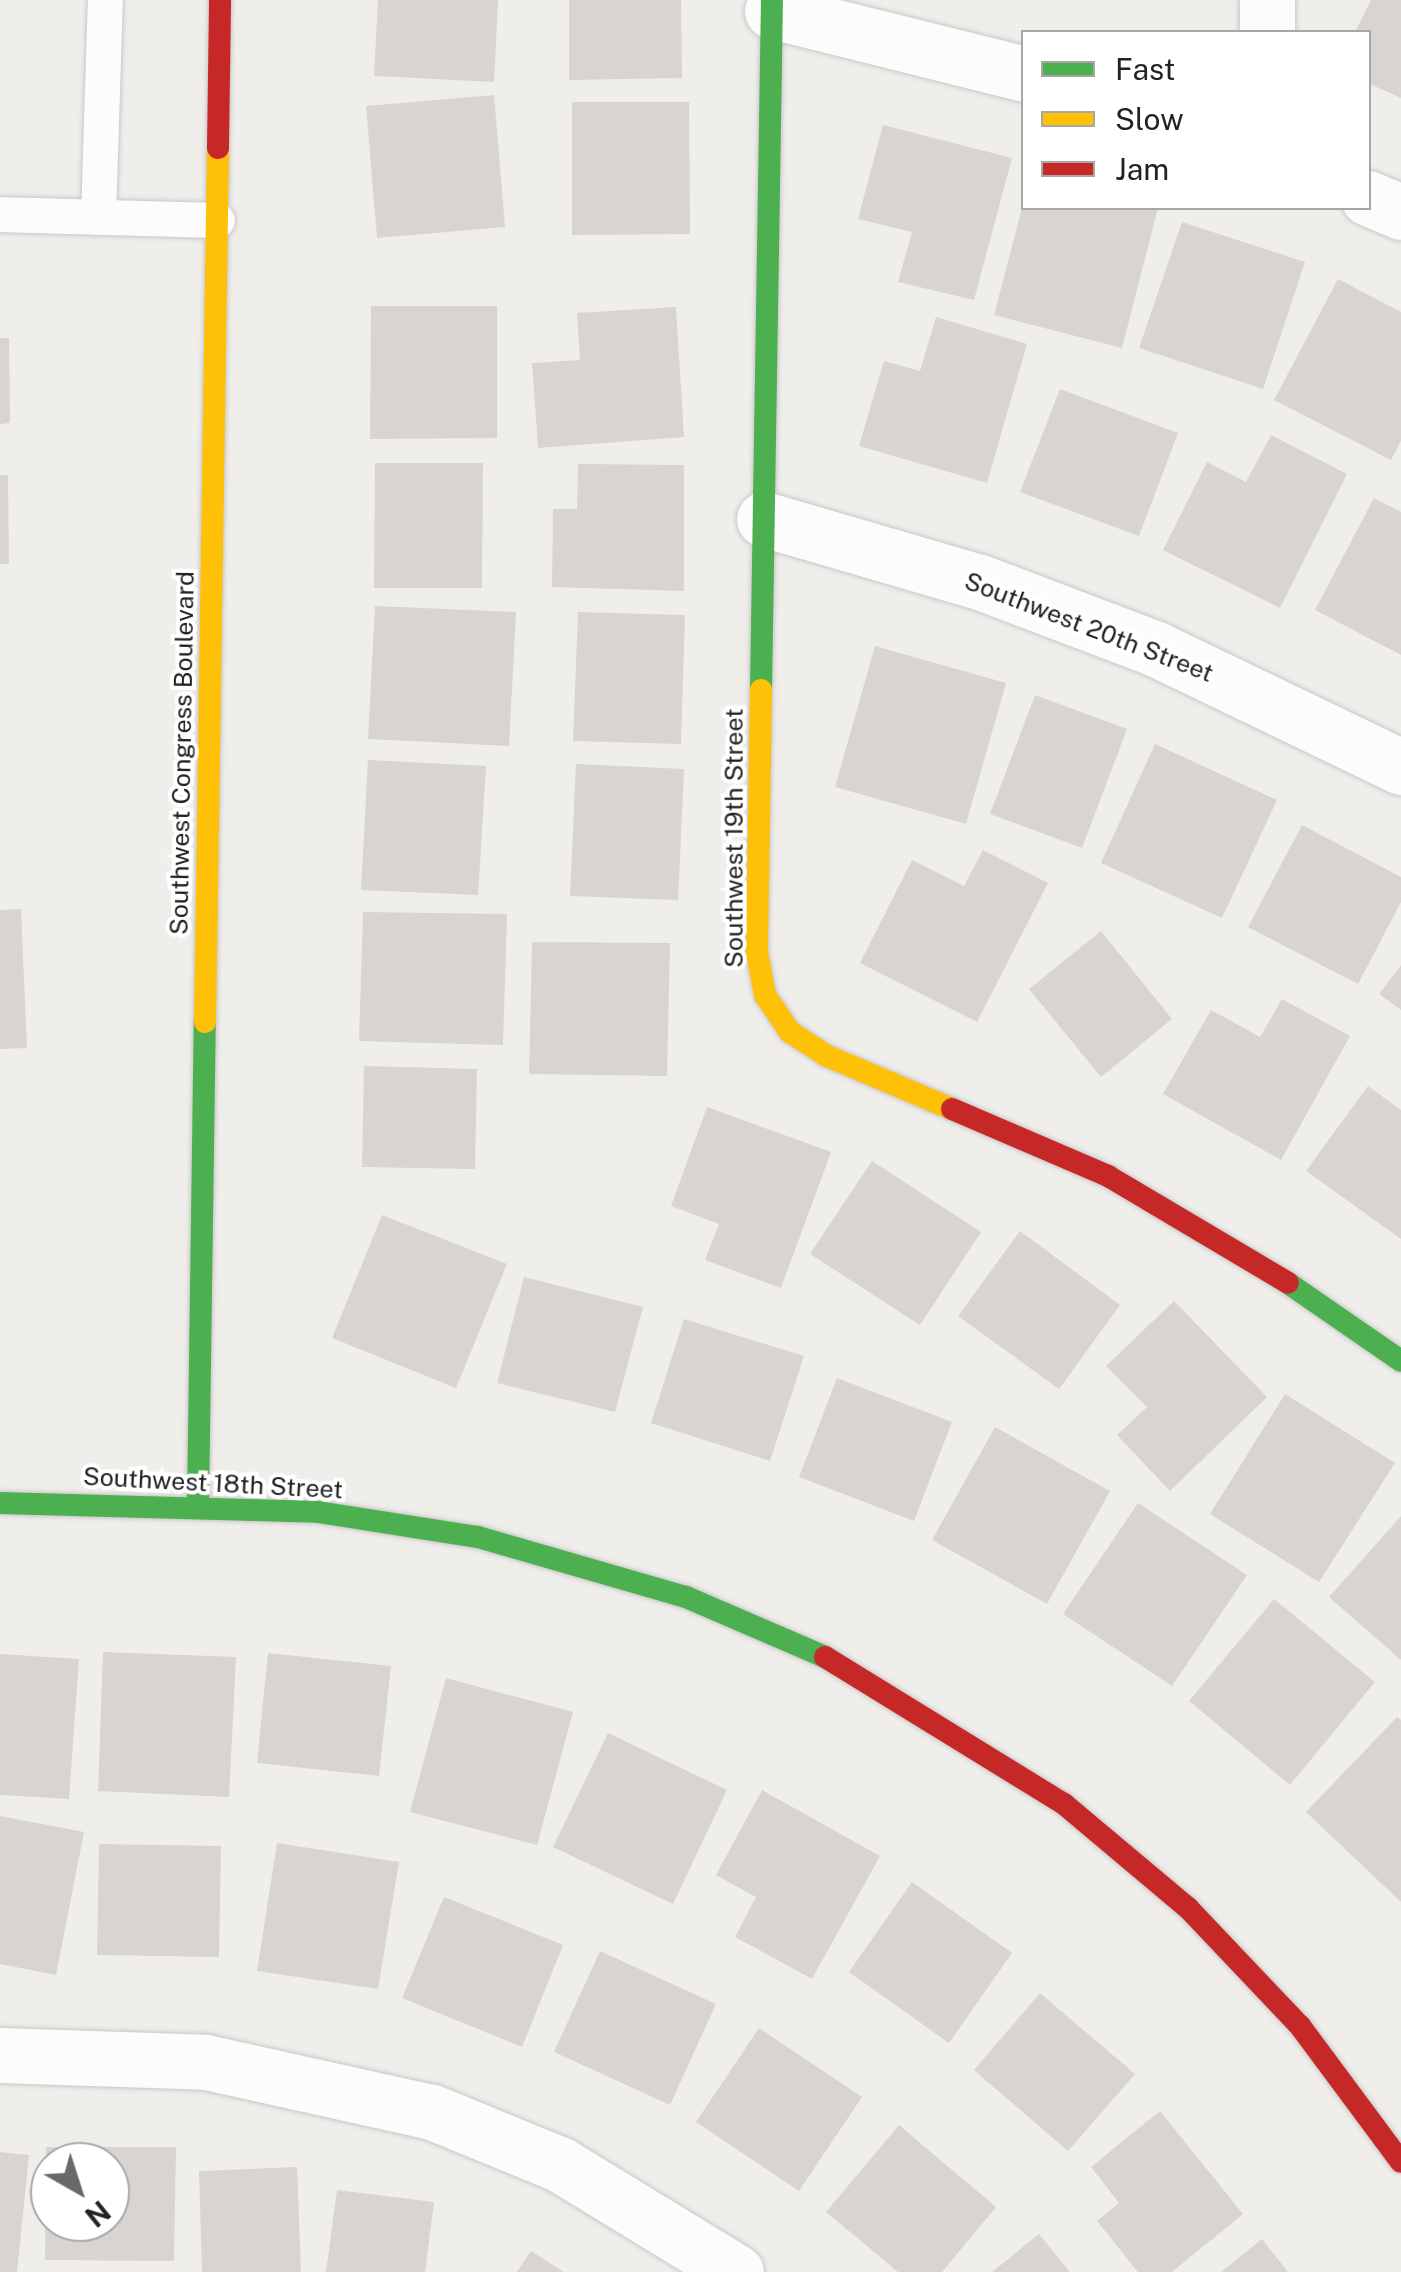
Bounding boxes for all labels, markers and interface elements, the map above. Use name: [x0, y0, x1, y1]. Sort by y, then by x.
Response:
legend: [1021, 30, 1371, 210]
text: Fast: [1115, 51, 1175, 87]
text: Slow: [1115, 101, 1184, 137]
text: Jam: [1115, 151, 1169, 187]
street label: Southwest 20th Street: [960, 566, 1218, 688]
street label: Southwest Congress Boulevard: [164, 571, 200, 935]
street label: Southwest 19th Street: [719, 708, 749, 968]
street label: Southwest 18th Street: [82, 1461, 344, 1505]
north arrow: [30, 2142, 130, 2242]
text: N: [79, 2194, 117, 2234]

